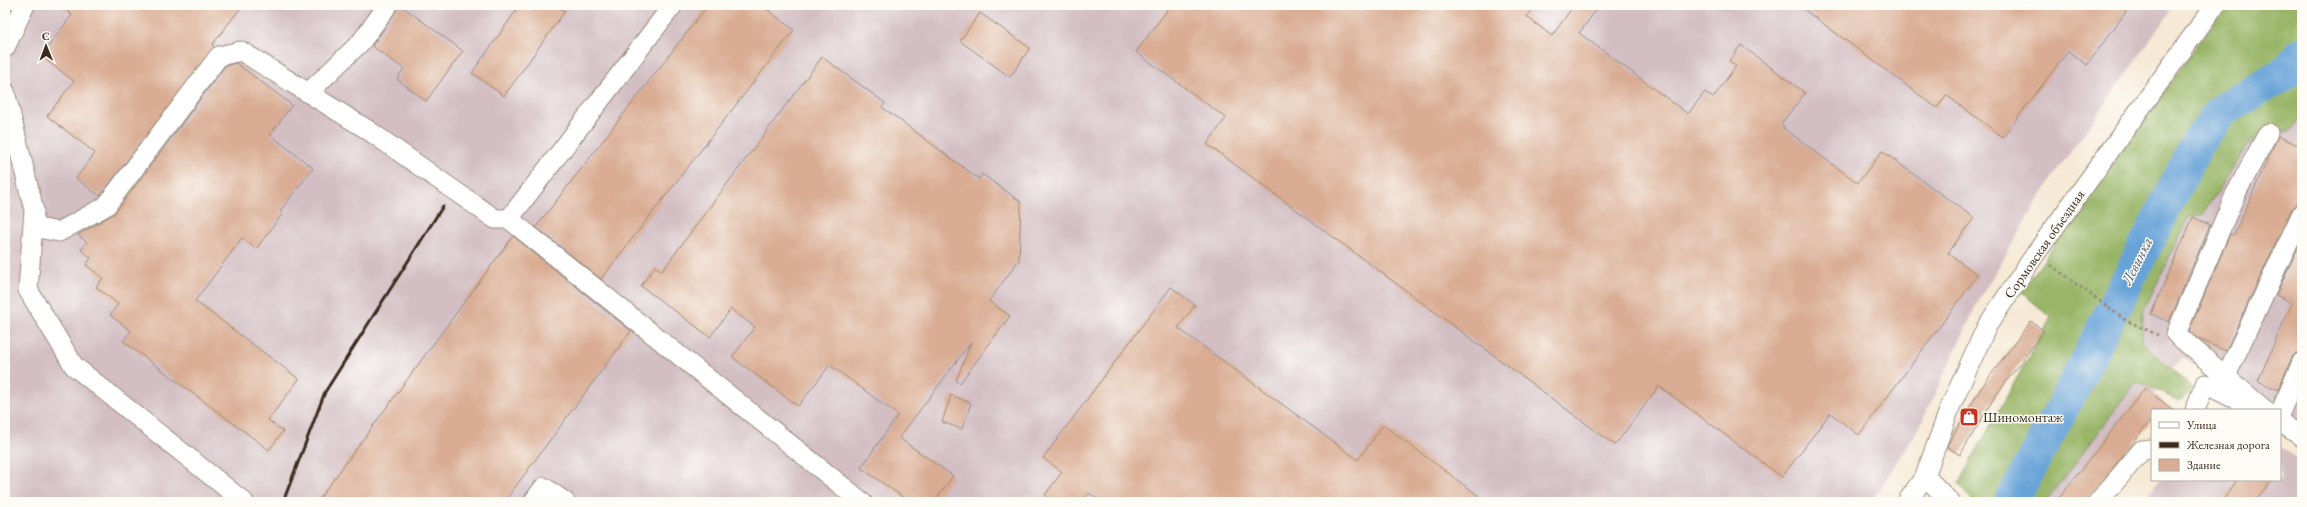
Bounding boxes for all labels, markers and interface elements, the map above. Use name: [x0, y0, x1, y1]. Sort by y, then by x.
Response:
north arrow: [26, 26, 66, 66]
text: С: [42, 29, 50, 43]
street label: Сормовская объездная: [2000, 186, 2088, 302]
water label: Левинка: [2116, 234, 2157, 289]
shop icon: Шиномонтаж: [1958, 406, 1980, 428]
place label: Шиномонтаж: [1983, 408, 2063, 426]
legend: [2151, 409, 2281, 481]
text: Улица: [2186, 417, 2217, 433]
text: Железная дорога: [2186, 437, 2270, 453]
text: Здание: [2187, 457, 2221, 473]

